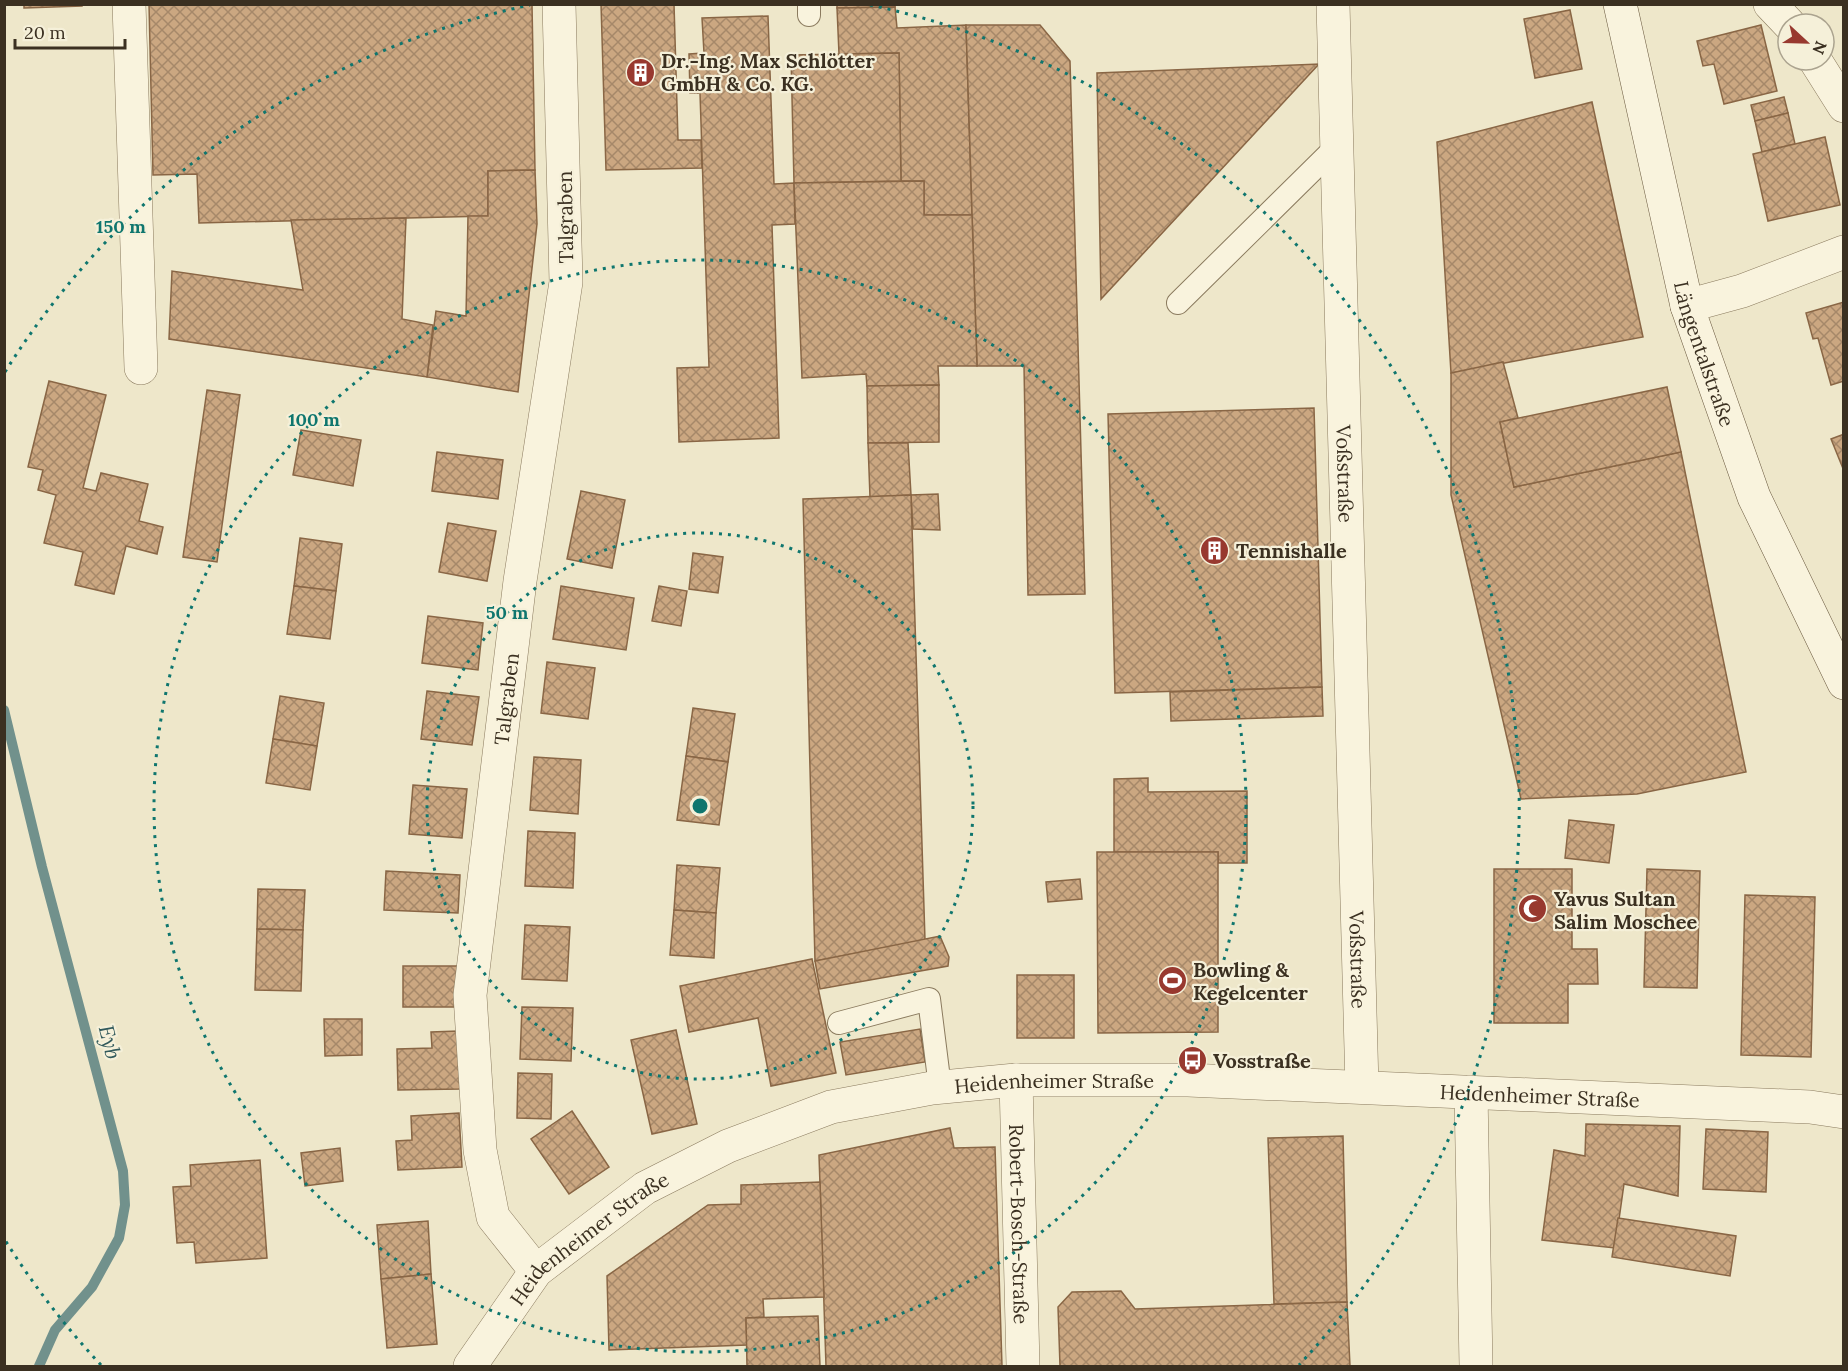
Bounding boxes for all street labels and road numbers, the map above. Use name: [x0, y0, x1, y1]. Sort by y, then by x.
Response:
street label: Talgraben: [552, 170, 578, 264]
street label: Längentalstraße: [1669, 278, 1741, 430]
street label: Voßstraße: [1332, 424, 1359, 523]
street label: Talgraben: [488, 651, 524, 746]
street label: Voßstraße: [1345, 909, 1372, 1009]
street label: Heidenheimer Straße: [953, 1067, 1154, 1098]
street label: Heidenheimer Straße: [1439, 1078, 1640, 1112]
street label: Robert-Bosch-Straße: [1005, 1123, 1034, 1325]
street label: Heidenheimer Straße: [504, 1166, 673, 1310]

